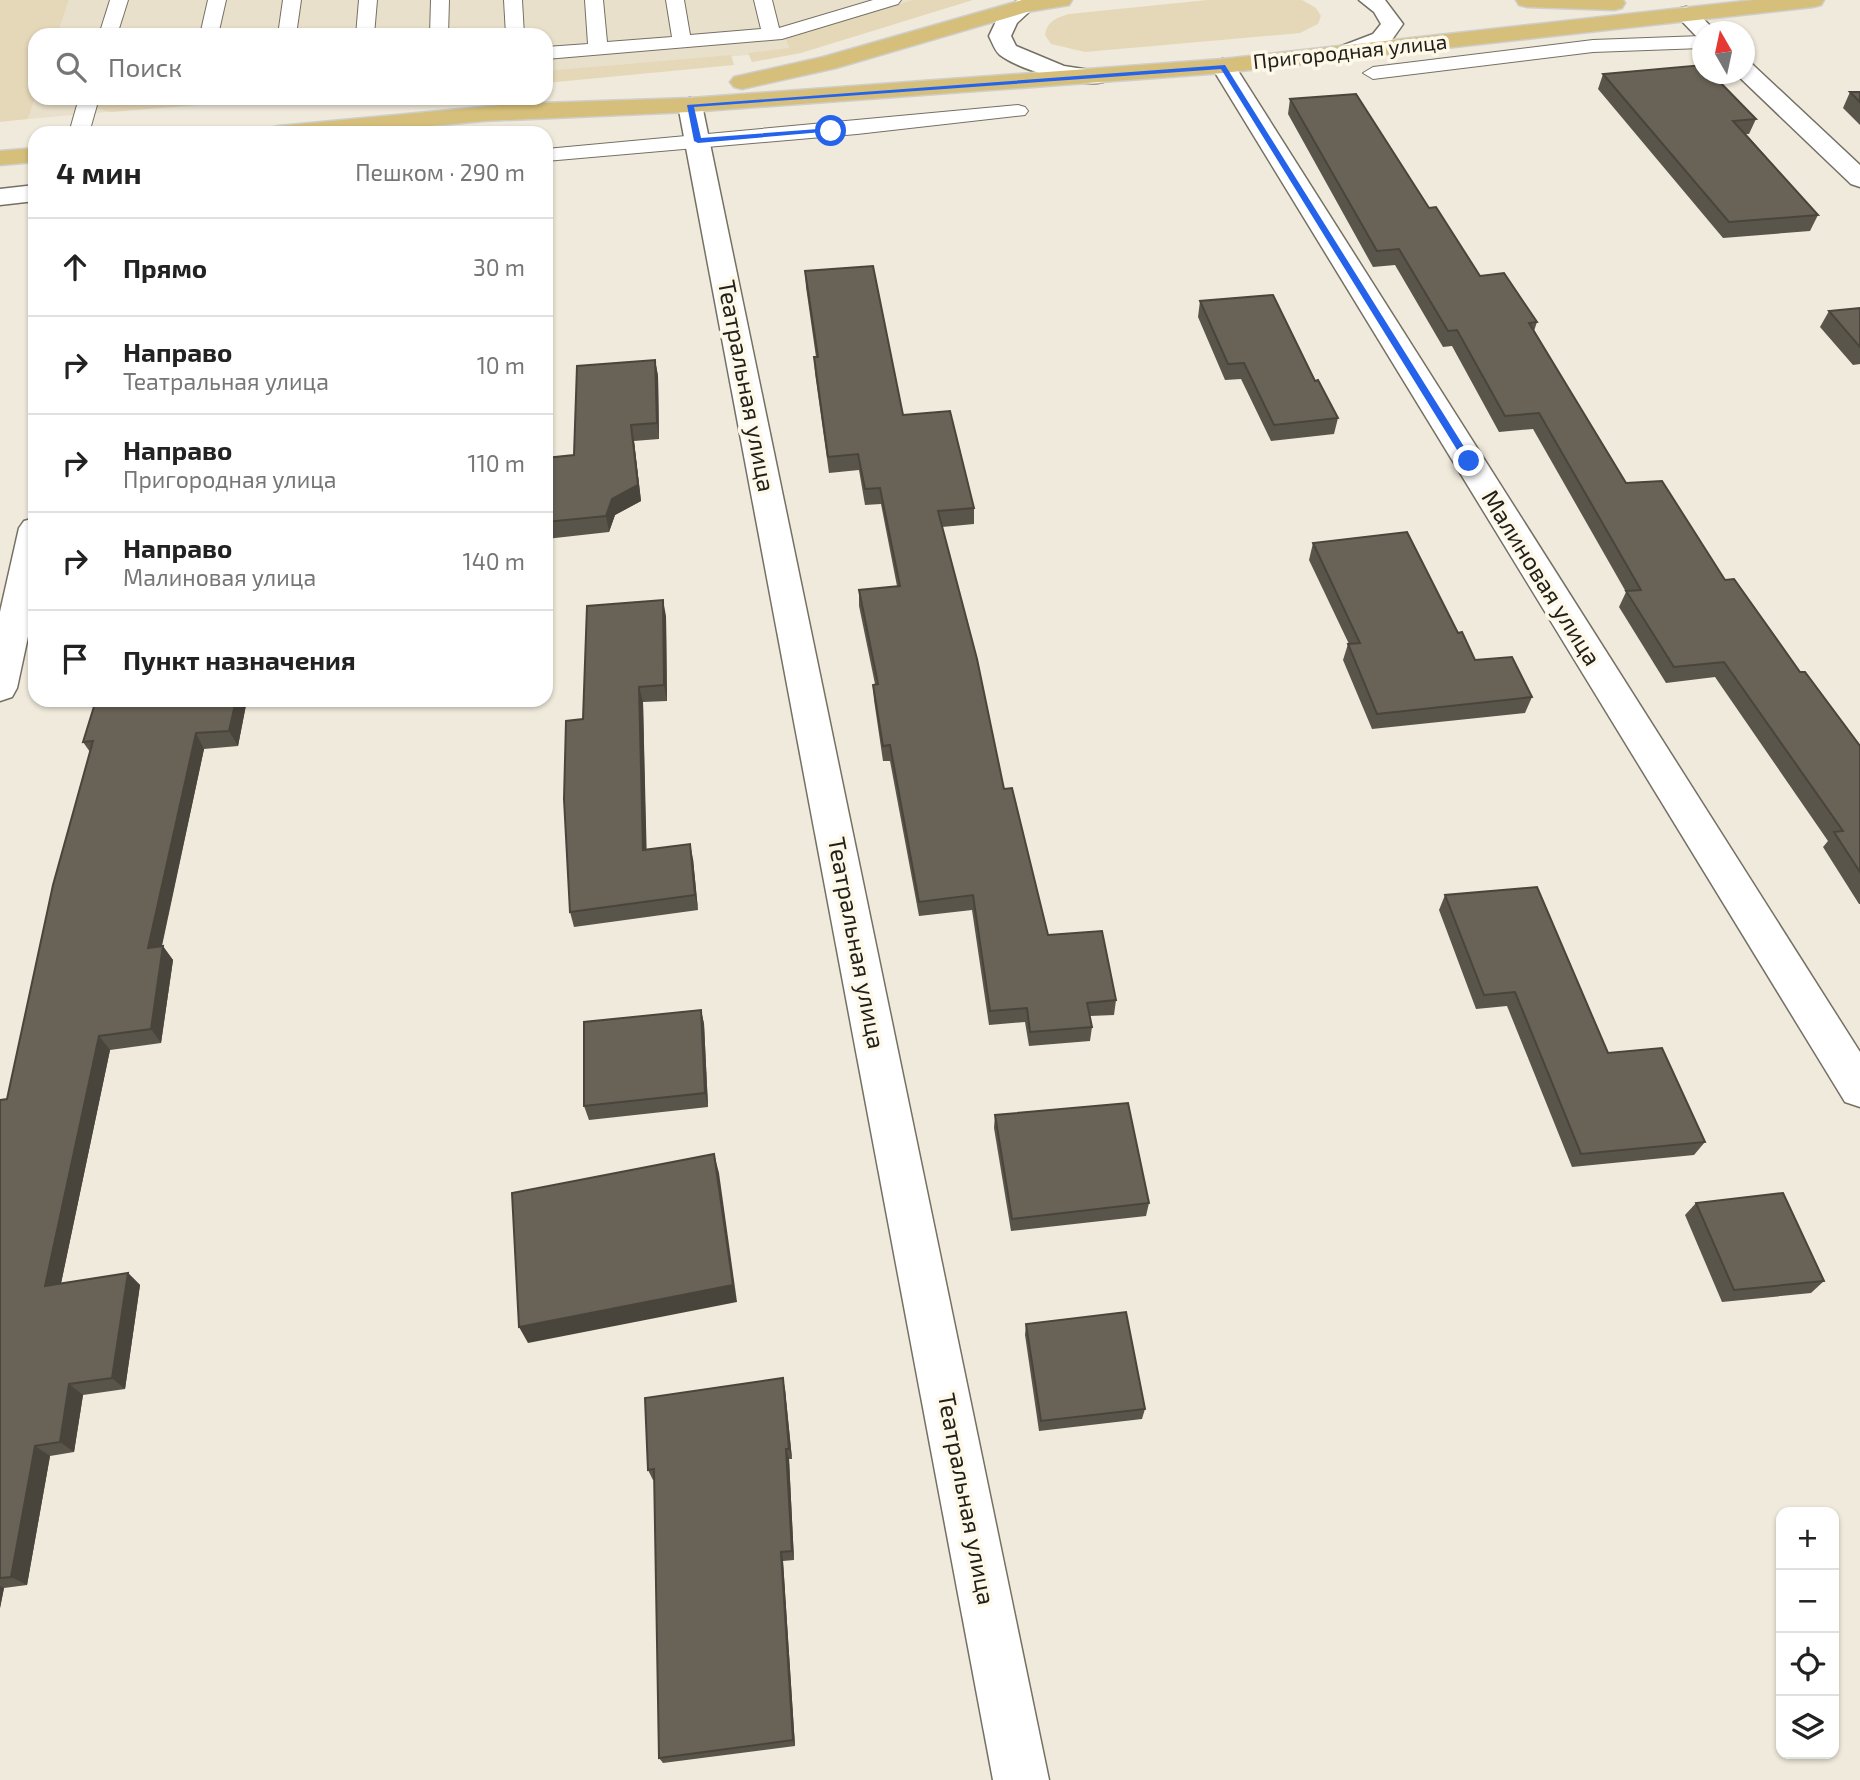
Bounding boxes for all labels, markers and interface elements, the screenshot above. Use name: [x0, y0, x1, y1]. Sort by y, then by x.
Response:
north arrow: [1692, 21, 1755, 84]
search box: [28, 28, 553, 105]
street label: Пригородная улица: [1252, 28, 1448, 74]
icon: search: [52, 48, 90, 86]
text: Поиск: [108, 51, 182, 82]
route start: [815, 115, 846, 146]
text: 4 мин: [56, 154, 142, 190]
text: Пешком · 290 m: [355, 158, 525, 186]
icon: ahead: [56, 248, 94, 286]
text: Прямо: [123, 252, 207, 283]
text: 30 m: [473, 253, 525, 281]
street label: Театральная улица: [712, 278, 782, 494]
text: Направо: [123, 336, 232, 367]
icon: right: [56, 346, 94, 384]
text: 10 m: [477, 351, 525, 379]
text: Театральная улица: [123, 367, 329, 395]
text: Направо: [123, 434, 232, 465]
icon: right: [56, 444, 94, 482]
route end: [1453, 445, 1484, 476]
text: 110 m: [468, 449, 525, 477]
text: Пригородная улица: [123, 465, 337, 493]
street label: Малиновая улица: [1476, 484, 1608, 671]
text: Направо: [123, 532, 232, 563]
icon: right: [56, 542, 94, 580]
text: 140 m: [463, 547, 525, 575]
text: Малиновая улица: [123, 563, 316, 591]
icon: arrive: [56, 640, 94, 678]
text: Пункт назначения: [123, 644, 356, 675]
street label: Театральная улица: [822, 835, 892, 1051]
street label: Театральная улица: [932, 1391, 1002, 1607]
map controls: [1776, 1507, 1839, 1759]
button: +: [1776, 1507, 1839, 1570]
button: −: [1776, 1570, 1839, 1633]
button: locate: [1776, 1633, 1839, 1696]
button: layers: [1776, 1696, 1839, 1759]

